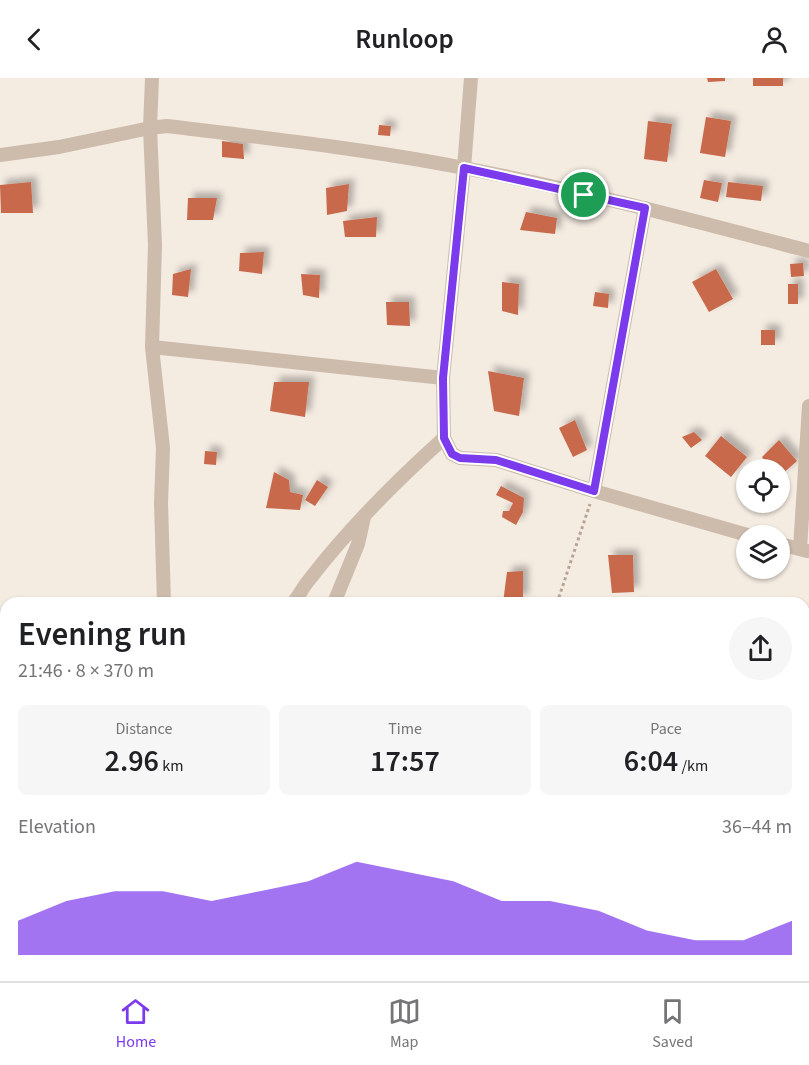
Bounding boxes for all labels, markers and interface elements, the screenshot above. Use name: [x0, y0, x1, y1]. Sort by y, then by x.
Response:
text: Runloop: [355, 20, 454, 59]
icon: back: [18, 23, 51, 56]
icon: person: [758, 23, 791, 56]
pin: [558, 169, 609, 220]
icon: arrive: [567, 178, 600, 211]
map controls: [736, 459, 790, 579]
button: locate: [736, 459, 790, 513]
button: layers: [736, 525, 790, 579]
text: Evening run: [18, 611, 187, 658]
button: share: [729, 617, 792, 680]
text: 21:46 · 8 × 370 m: [18, 657, 154, 685]
text: Distance: [116, 718, 172, 740]
text: Time: [388, 718, 422, 740]
text: Pace: [650, 718, 682, 740]
text: 2.96: [105, 740, 159, 783]
text: 17:57: [370, 740, 440, 783]
text: 6:04: [624, 740, 678, 783]
text: km: [159, 755, 183, 777]
text: /km: [678, 755, 708, 777]
text: Elevation: [18, 813, 96, 841]
text: 36–44 m: [722, 813, 792, 841]
tab: Home: [116, 995, 156, 1053]
tab: Map: [388, 995, 421, 1053]
tab: Saved: [652, 995, 693, 1053]

